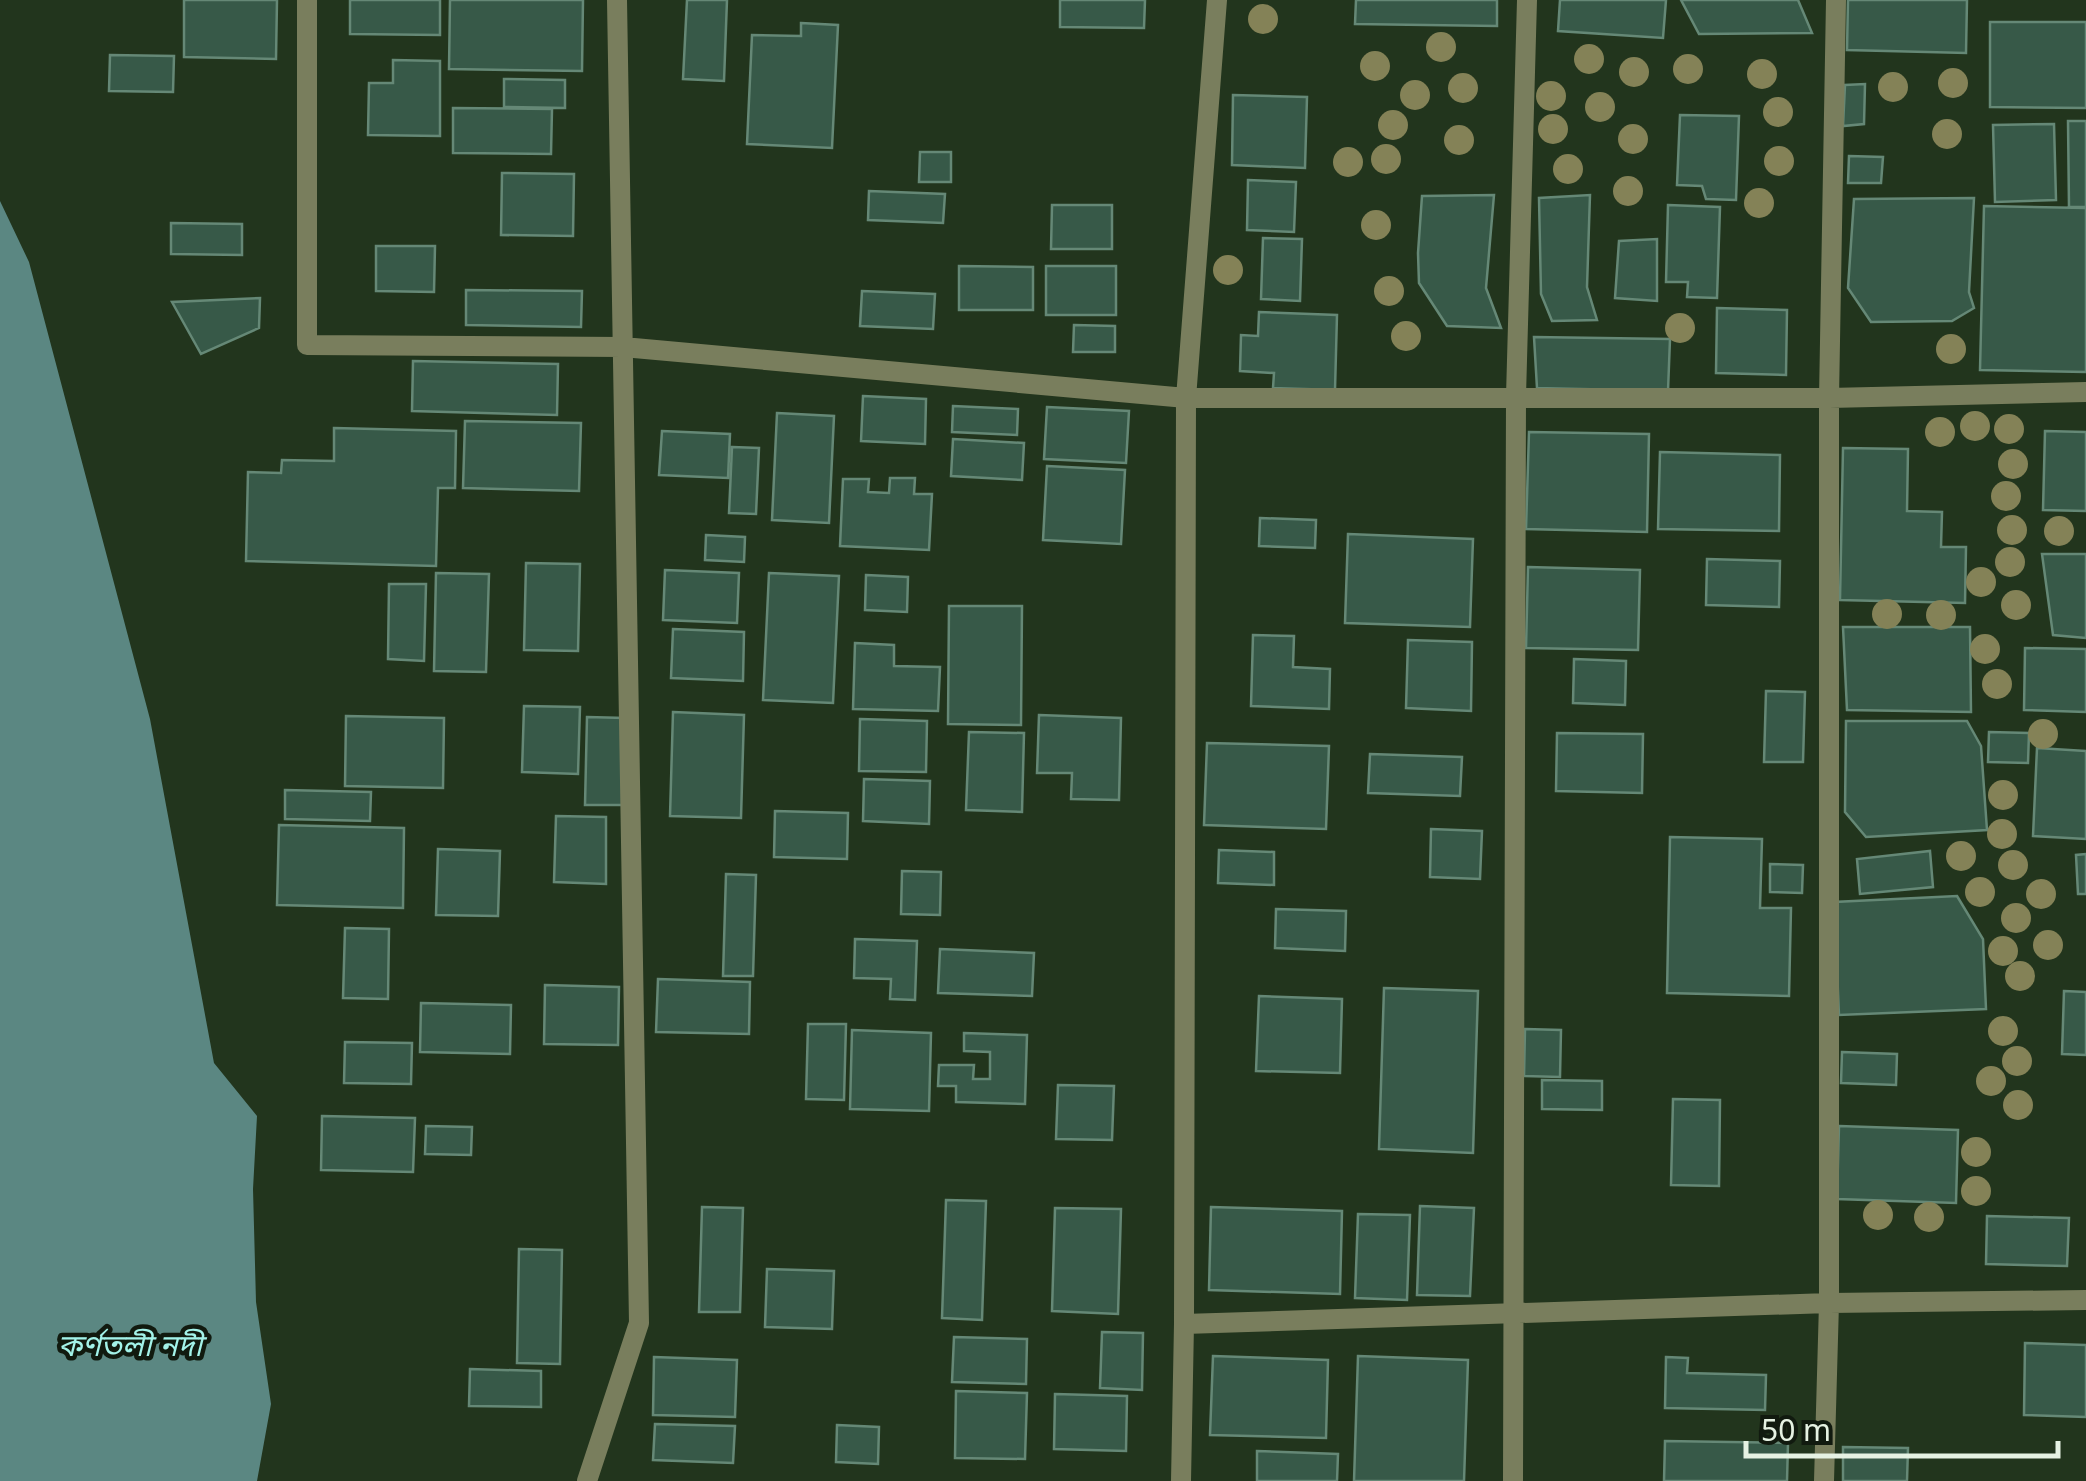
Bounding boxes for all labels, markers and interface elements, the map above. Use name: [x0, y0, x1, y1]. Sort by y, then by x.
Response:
water label: কর্ণতলী নদী: [58, 1324, 207, 1365]
scale bar: [1746, 1396, 2058, 1458]
text: 50 m: [1761, 1409, 1831, 1450]

